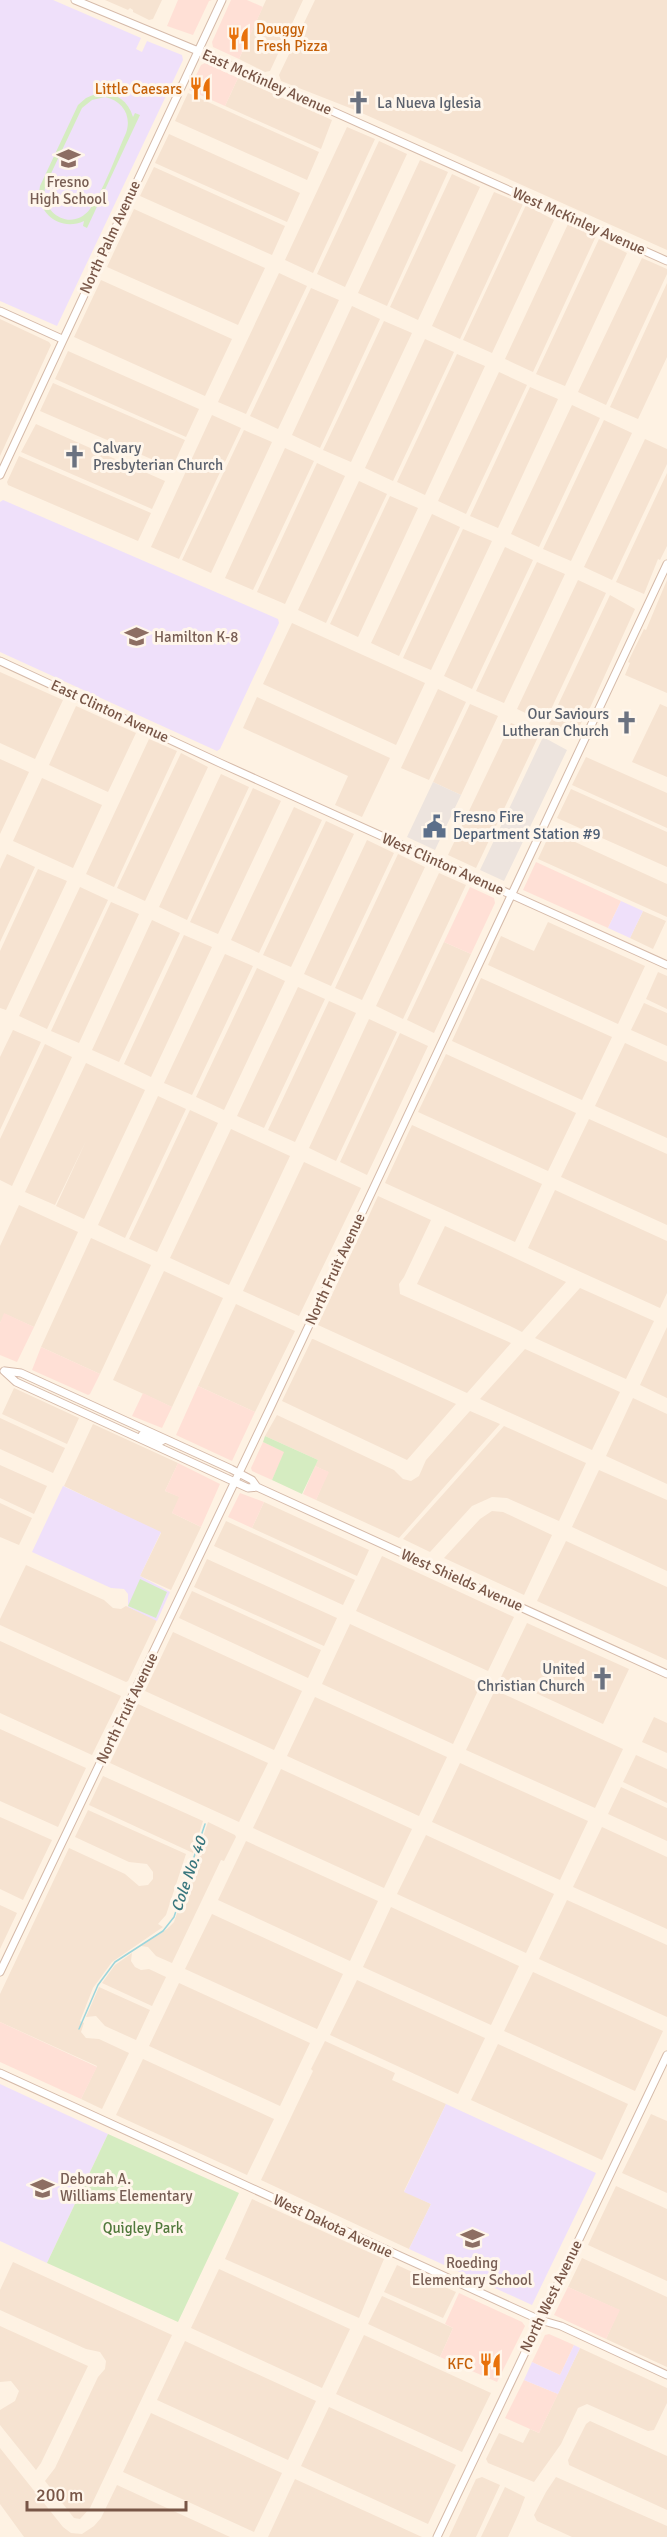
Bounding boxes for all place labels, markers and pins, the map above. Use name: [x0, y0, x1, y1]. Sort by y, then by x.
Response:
place label: Douggy Fresh Pizza: [256, 20, 328, 55]
restaurant icon: Douggy Fresh Pizza: [225, 25, 251, 51]
restaurant icon: Little Caesars: [187, 76, 213, 102]
place label: Little Caesars: [95, 80, 182, 98]
church icon: La Nueva Iglesia: [346, 90, 372, 116]
place label: La Nueva Iglesia: [377, 94, 481, 112]
school or university icon: Fresno High School: [55, 145, 81, 171]
place label: Fresno High School: [29, 173, 107, 208]
place label: Calvary Presbyterian Church: [93, 439, 223, 474]
church icon: Calvary Presbyterian Church: [62, 444, 88, 470]
school or university icon: Hamilton K-8: [123, 624, 149, 650]
place label: Hamilton K-8: [154, 628, 238, 646]
place label: Our Saviours Lutheran Church: [502, 705, 609, 740]
church icon: Our Saviours Lutheran Church: [614, 710, 640, 736]
place label: Fresno Fire Department Station #9: [453, 808, 601, 843]
public building icon: Fresno Fire Department Station #9: [422, 813, 448, 839]
place label: United Christian Church: [477, 1660, 585, 1695]
church icon: United Christian Church: [590, 1665, 616, 1691]
place label: Deborah A. Williams Elementary: [60, 2170, 193, 2205]
school or university icon: Deborah A. Williams Elementary: [29, 2175, 55, 2201]
school or university icon: Roeding Elementary School: [459, 2226, 485, 2252]
place label: Roeding Elementary School: [412, 2254, 532, 2289]
restaurant icon: KFC: [478, 2351, 504, 2377]
place label: KFC: [447, 2355, 473, 2373]

